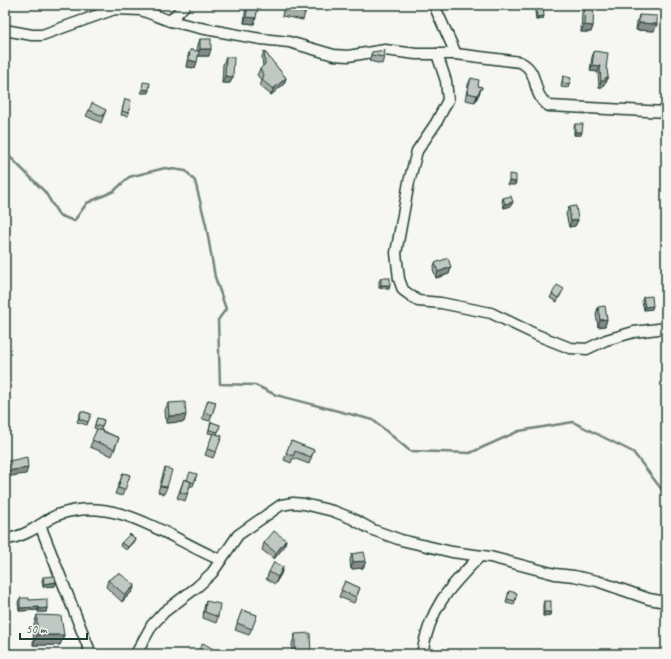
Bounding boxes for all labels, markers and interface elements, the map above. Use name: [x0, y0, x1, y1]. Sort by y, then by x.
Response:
scale bar: [20, 615, 87, 641]
text: 50 m: [26, 621, 48, 637]

